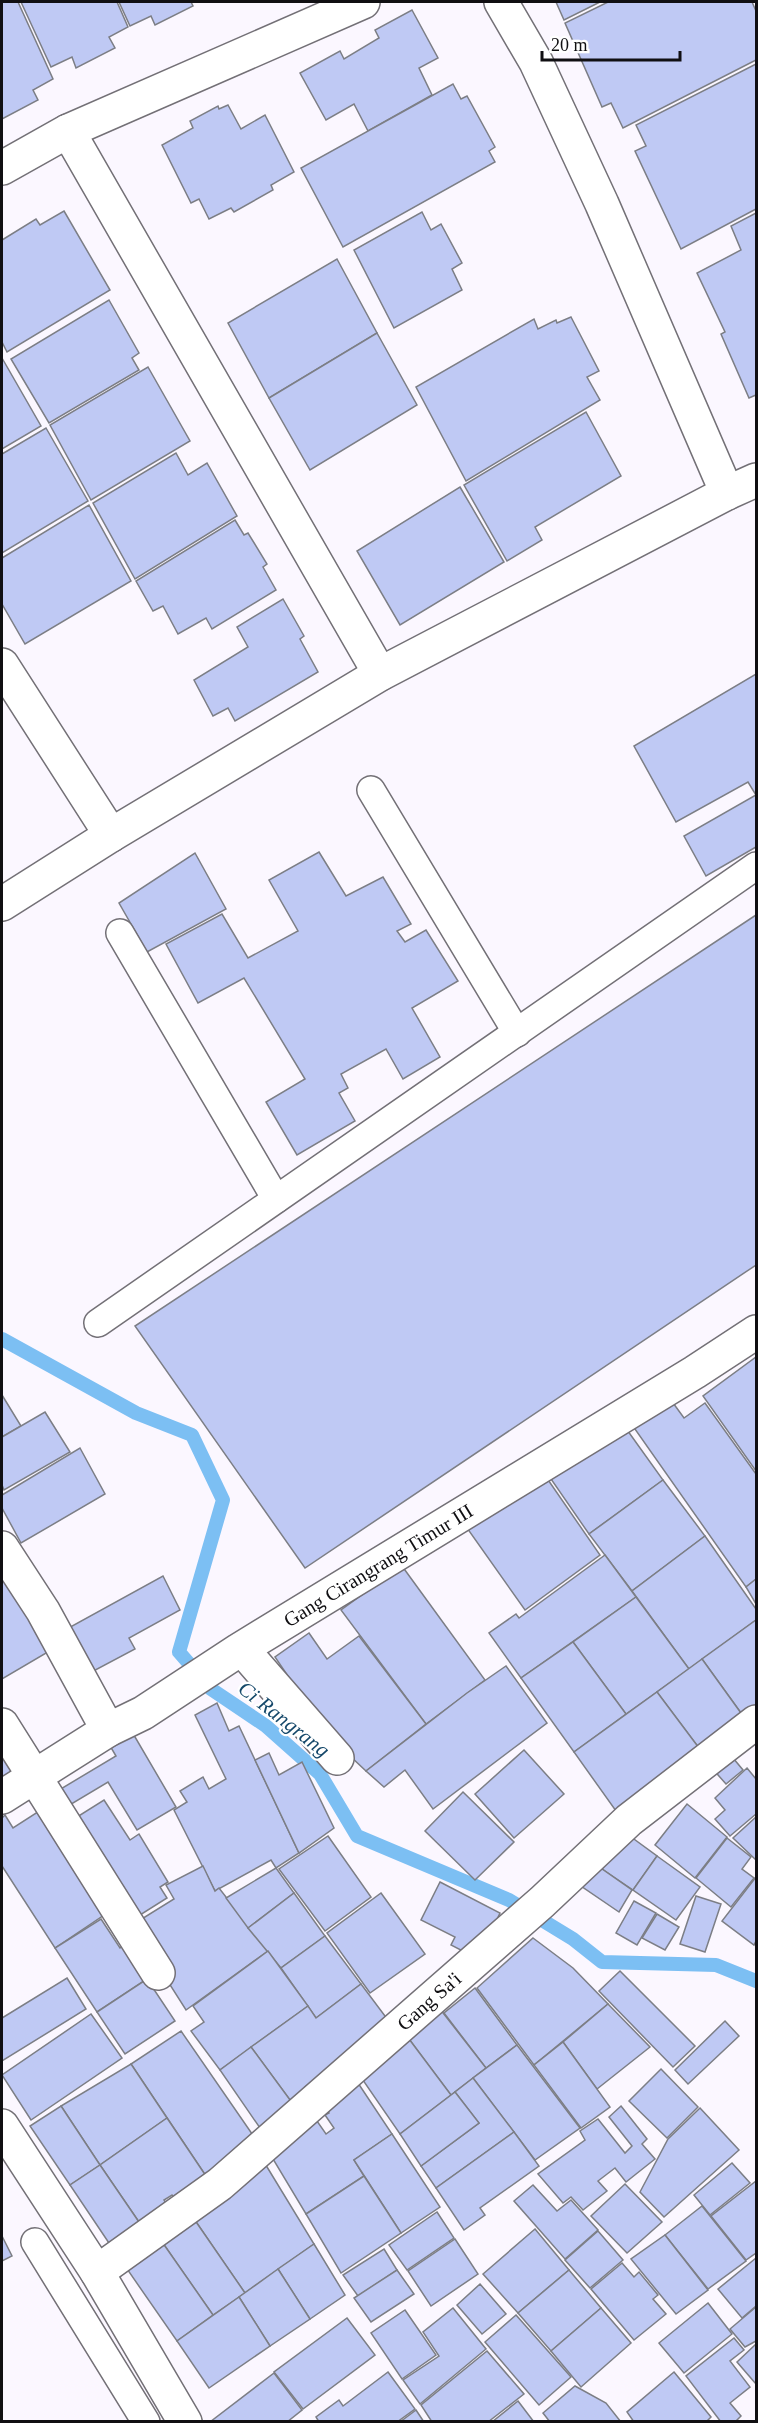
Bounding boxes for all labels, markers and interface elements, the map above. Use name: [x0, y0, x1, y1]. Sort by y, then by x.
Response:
scale bar: [542, 24, 680, 62]
text: 20 m: [551, 35, 588, 55]
street label: Gang Cirangrang Timur III: [280, 1499, 477, 1631]
water label: Ci Rangrang: [234, 1676, 334, 1762]
street label: Gang Sa'i: [393, 1967, 466, 2035]

